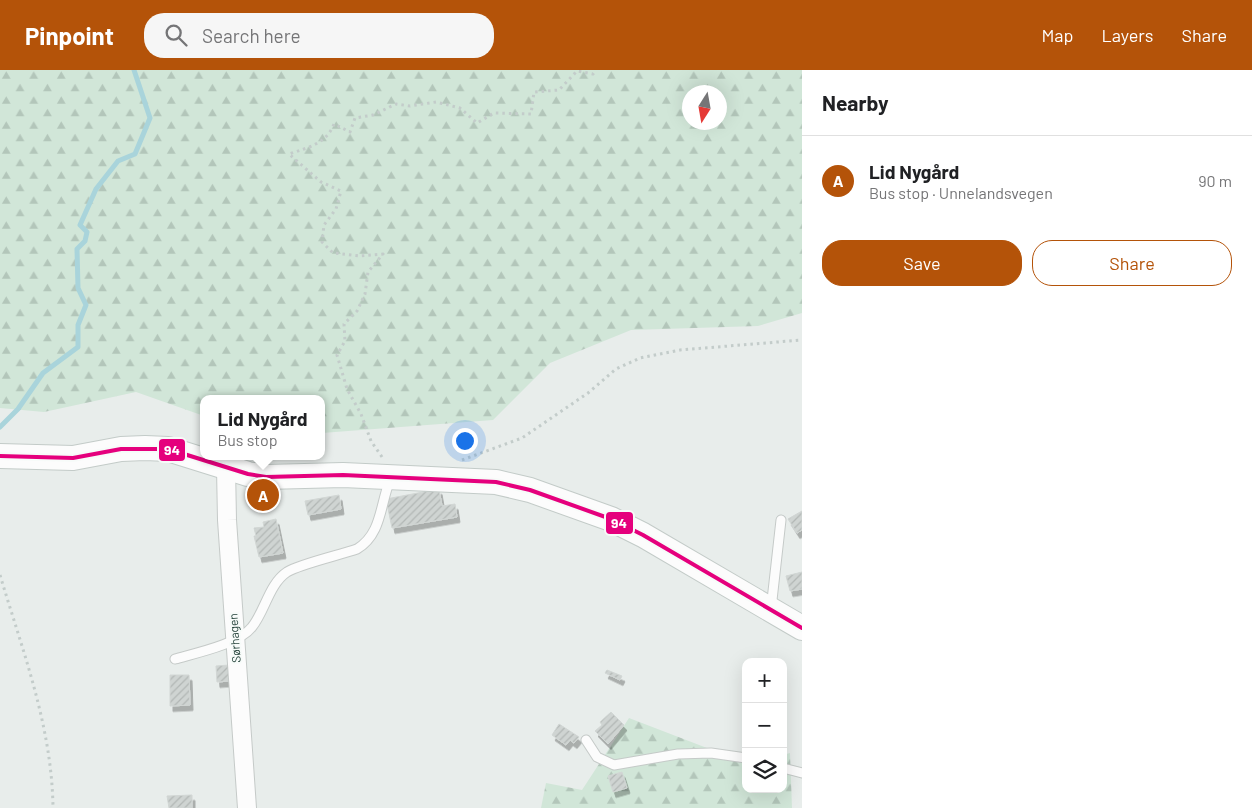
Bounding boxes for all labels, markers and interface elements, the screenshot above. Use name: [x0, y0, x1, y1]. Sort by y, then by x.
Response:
search box: [144, 13, 494, 58]
text: Pinpoint: [25, 21, 114, 50]
icon: search: [162, 21, 190, 49]
text: Search here: [202, 24, 301, 47]
text: Map: [1041, 24, 1073, 46]
text: Layers: [1101, 24, 1154, 46]
text: Share: [1182, 24, 1227, 46]
north arrow: [682, 85, 727, 130]
text: Nearby: [822, 90, 888, 115]
text: Lid Nygård: [869, 160, 959, 183]
text: A: [833, 171, 843, 190]
text: 90 m: [1198, 171, 1232, 190]
text: Bus stop · Unnelandsvegen: [869, 183, 1053, 202]
button: Save: [822, 240, 1022, 286]
button: Share: [1032, 240, 1232, 286]
popup: [200, 395, 325, 460]
text: Lid Nygård: [217, 407, 308, 430]
your location: [452, 428, 478, 454]
text: Bus stop: [217, 430, 277, 449]
line badge: 94: [158, 438, 186, 462]
text: 94: [164, 441, 180, 458]
pin: A: [247, 476, 279, 514]
line badge: 94: [605, 511, 634, 535]
text: 94: [611, 514, 627, 531]
street label: Sørhagen: [225, 613, 243, 663]
map controls: [742, 658, 787, 793]
button: +: [742, 658, 787, 703]
button: −: [742, 703, 787, 748]
button: layers: [742, 748, 787, 793]

